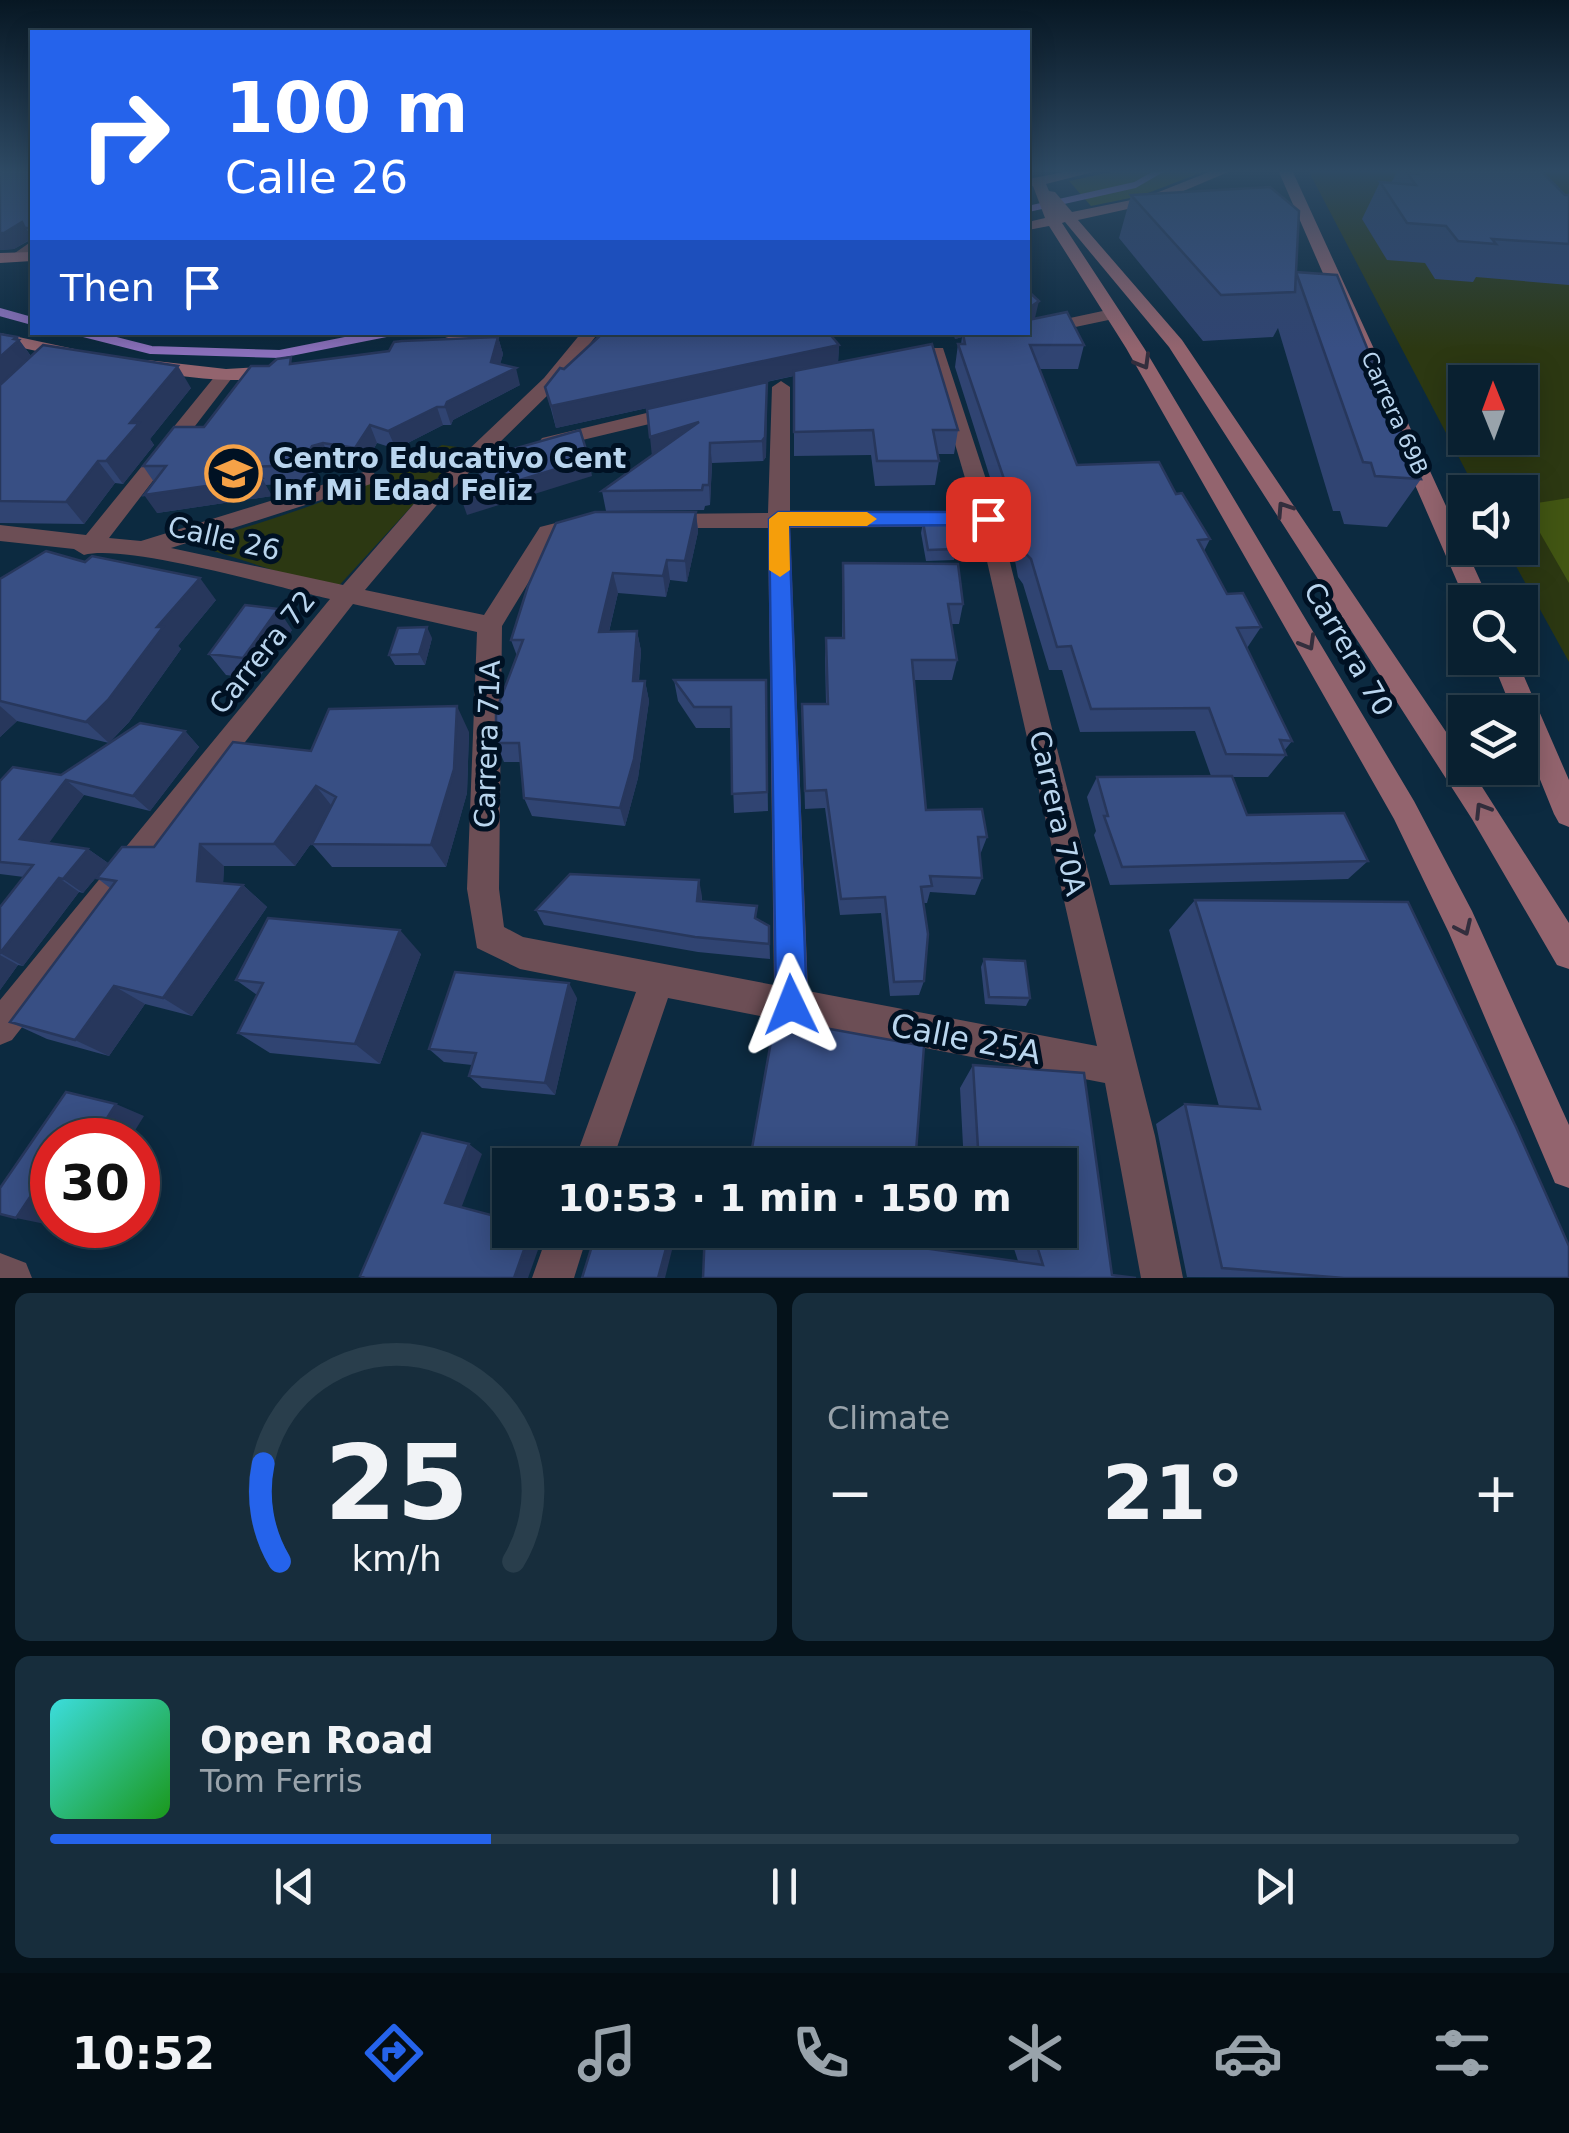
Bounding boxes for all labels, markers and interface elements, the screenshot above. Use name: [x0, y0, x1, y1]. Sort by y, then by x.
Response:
text: 100 m: [225, 67, 468, 149]
icon: right: [60, 70, 190, 200]
text: Calle 26: [225, 151, 408, 204]
icon: arrive: [175, 260, 230, 315]
text: Then: [60, 266, 155, 310]
street label: Carrera 69B: [1356, 348, 1433, 479]
one-way arrow: [1131, 351, 1151, 369]
north arrow: [1448, 365, 1538, 455]
map controls: [1448, 365, 1538, 785]
place label: Centro Educativo Cent Inf Mi Edad Feliz: [273, 442, 626, 507]
school or university icon: Centro Educativo Cent Inf Mi Edad Feliz: [204, 444, 264, 504]
button: sound: [1448, 475, 1538, 565]
pin: [946, 477, 1031, 562]
icon: arrive: [961, 492, 1016, 547]
one-way arrow: [1278, 501, 1297, 519]
street label: Calle 26: [165, 510, 283, 567]
street label: Carrera 70: [1297, 576, 1400, 722]
street label: Carrera 72: [203, 584, 322, 721]
button: search: [1448, 585, 1538, 675]
one-way arrow: [1296, 632, 1315, 650]
street label: Carrera 71A: [468, 659, 507, 829]
button: layers: [1448, 695, 1538, 785]
street label: Carrera 70A: [1023, 727, 1093, 899]
one-way arrow: [1475, 802, 1494, 820]
one-way arrow: [1451, 917, 1471, 935]
position arrow: [739, 953, 843, 1057]
street label: Calle 25A: [888, 1006, 1044, 1072]
speed limit sign: 30: [30, 1118, 160, 1248]
text: 10:53 · 1 min · 150 m: [557, 1176, 1012, 1220]
text: Climate: [827, 1399, 950, 1437]
text: 25: [324, 1422, 468, 1544]
text: 21°: [1102, 1449, 1244, 1537]
text: −: [827, 1461, 873, 1525]
text: +: [1473, 1461, 1519, 1525]
text: km/h: [351, 1538, 441, 1579]
text: Open Road: [200, 1718, 434, 1762]
text: Tom Ferris: [200, 1762, 363, 1800]
icon: previous: [267, 1859, 322, 1914]
icon: pause: [757, 1859, 812, 1914]
icon: next: [1247, 1859, 1302, 1914]
icon: directions: [359, 2018, 429, 2088]
icon: music: [572, 2018, 642, 2088]
icon: phone: [786, 2018, 856, 2088]
icon: climate: [1000, 2018, 1070, 2088]
icon: car: [1213, 2018, 1283, 2088]
icon: filters: [1427, 2018, 1497, 2088]
text: 10:52: [72, 2027, 215, 2080]

